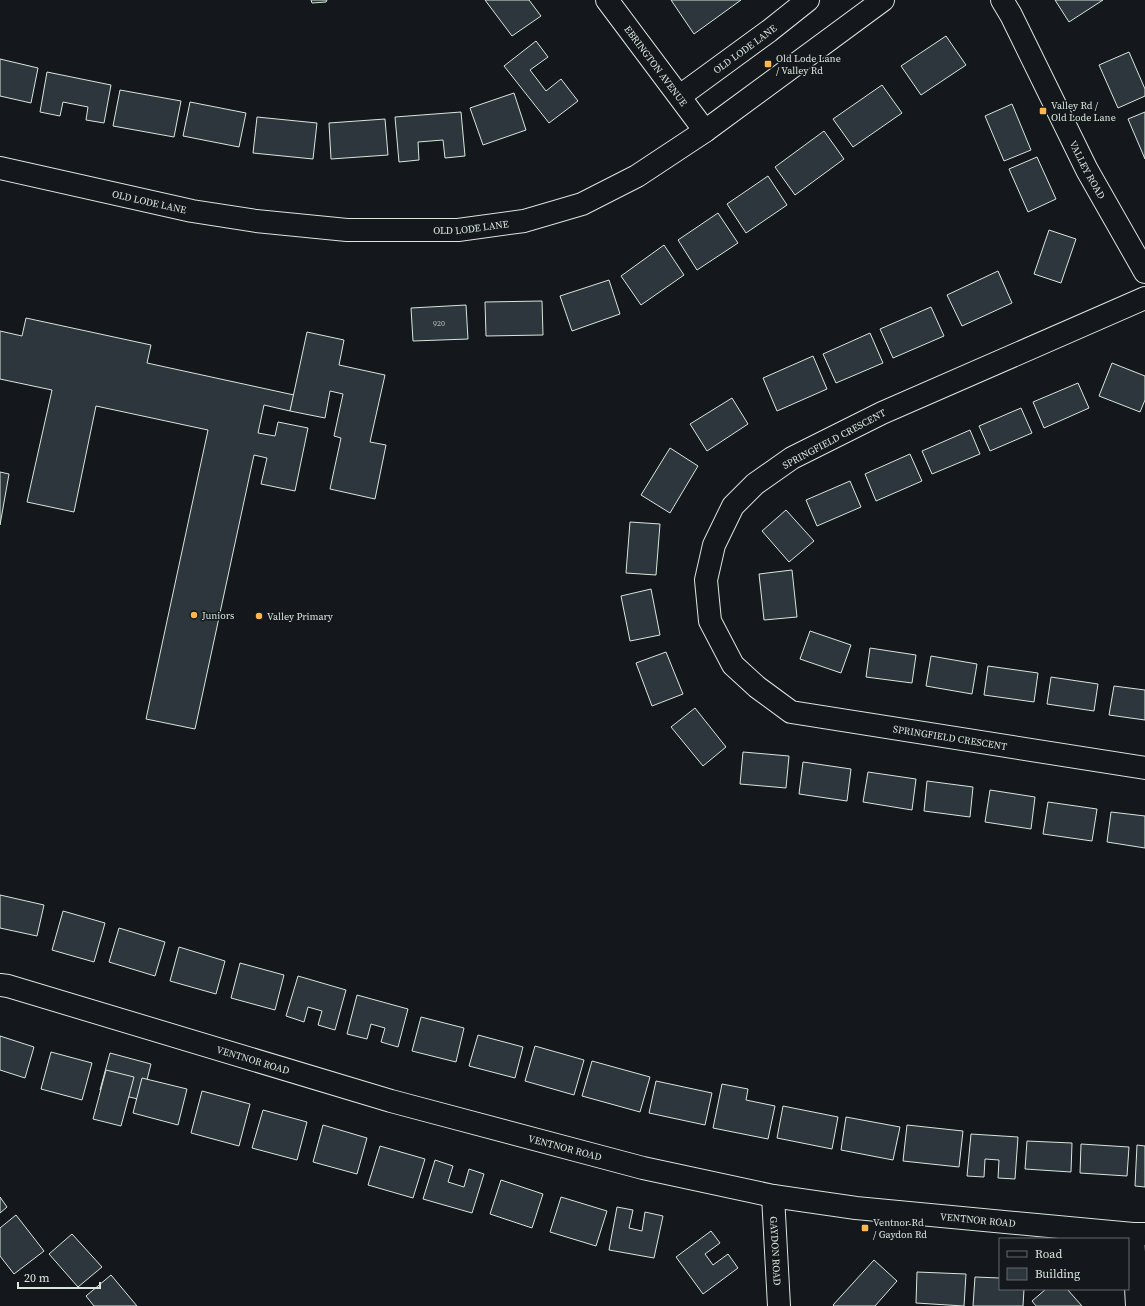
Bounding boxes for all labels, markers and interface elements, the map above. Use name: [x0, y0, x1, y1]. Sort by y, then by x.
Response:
street label: OLD LODE LANE: [710, 21, 779, 76]
street label: EBRINGTON AVENUE: [622, 23, 690, 109]
place label: Old Lode Lane / Valley Rd: [776, 52, 841, 77]
marker: Old Lode Lane / Valley Rd: [763, 59, 773, 69]
place label: Valley Rd / Old Lode Lane: [1051, 99, 1116, 124]
marker: Valley Rd / Old Lode Lane: [1038, 106, 1048, 116]
street label: VALLEY ROAD: [1067, 138, 1109, 201]
street label: OLD LODE LANE: [111, 187, 188, 216]
street label: OLD LODE LANE: [433, 217, 509, 237]
house number: 920: [433, 318, 445, 329]
street label: SPRINGFIELD CRESCENT: [780, 406, 888, 472]
place label: Juniors: [201, 609, 234, 622]
marker: Juniors: [189, 610, 199, 620]
place label: Valley Primary: [267, 610, 334, 623]
marker: Valley Primary: [254, 611, 264, 621]
street label: SPRINGFIELD CRESCENT: [892, 722, 1008, 753]
street label: VENTNOR ROAD: [215, 1042, 291, 1077]
street label: VENTNOR ROAD: [527, 1131, 603, 1163]
street label: VENTNOR ROAD: [940, 1209, 1016, 1229]
street label: GAYDON ROAD: [768, 1216, 784, 1286]
place label: Ventnor Rd / Gaydon Rd: [873, 1216, 927, 1241]
marker: Ventnor Rd / Gaydon Rd: [860, 1223, 870, 1233]
legend: [999, 1238, 1129, 1290]
text: Road: [1035, 1246, 1062, 1262]
scale bar: [18, 1264, 100, 1290]
text: Building: [1035, 1266, 1080, 1282]
text: 20 m: [24, 1270, 50, 1286]

